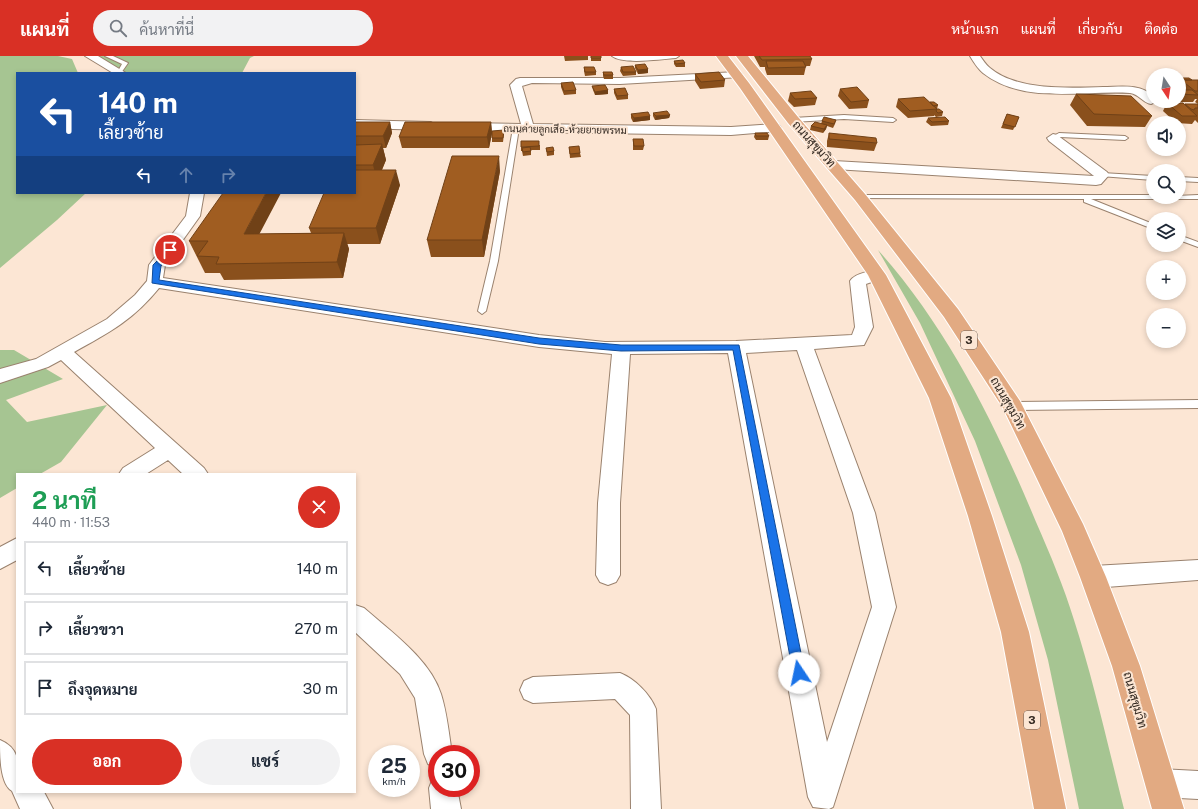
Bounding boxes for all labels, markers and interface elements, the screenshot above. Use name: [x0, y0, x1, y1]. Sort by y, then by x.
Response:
search box: [93, 10, 373, 46]
icon: search: [107, 17, 129, 39]
text: แผนที่: [20, 18, 69, 40]
text: ค้นหาที่นี่: [139, 21, 194, 38]
text: หน้าแรก: [951, 21, 999, 37]
text: แผนที่: [1021, 21, 1056, 37]
text: เกี่ยวกับ: [1078, 21, 1122, 37]
text: ติดต่อ: [1144, 21, 1178, 37]
north arrow: [1146, 68, 1186, 108]
map controls: [1146, 68, 1186, 348]
text: 140 m: [98, 86, 178, 119]
icon: left: [32, 88, 84, 140]
button: sound: [1146, 116, 1186, 156]
street label: ถนนสุขุมวิท: [788, 118, 839, 171]
text: เลี้ยวซ้าย: [98, 122, 164, 143]
street label: ถนนค่ายลูกเสึอ-ห้วยยายพรหม: [503, 122, 627, 138]
icon: left: [133, 164, 155, 186]
icon: ahead: [175, 164, 197, 186]
icon: right: [217, 164, 239, 186]
button: search: [1146, 164, 1186, 204]
button: layers: [1146, 212, 1186, 252]
pin: [153, 233, 187, 267]
icon: arrive: [159, 239, 181, 261]
button: +: [1146, 260, 1186, 300]
button: −: [1146, 308, 1186, 348]
road number: 3: [961, 331, 977, 349]
street label: ถนนสุขุมวิท: [986, 374, 1028, 433]
text: 2 นาที: [32, 486, 97, 514]
button: close: [298, 486, 340, 528]
text: 440 m · 11:53: [32, 515, 110, 530]
icon: left: [34, 557, 56, 579]
text: 140 m: [297, 560, 338, 577]
text: เลี้ยวซ้าย: [68, 561, 125, 578]
icon: right: [34, 617, 56, 639]
text: 270 m: [295, 620, 338, 637]
text: เลี้ยวขวา: [68, 621, 124, 638]
position arrow: [778, 652, 820, 694]
street label: ถนนสุขุมวิท: [1118, 670, 1150, 730]
icon: arrive: [34, 677, 56, 699]
text: 30 m: [303, 680, 338, 697]
text: ถึงจุดหมาย: [68, 681, 138, 698]
road number: 3: [1024, 711, 1040, 729]
button: ออก: [32, 739, 182, 785]
button: แชร์: [190, 739, 340, 785]
speed limit sign: 30: [428, 745, 480, 797]
text: 25: [381, 754, 407, 778]
text: km/h: [382, 775, 406, 787]

